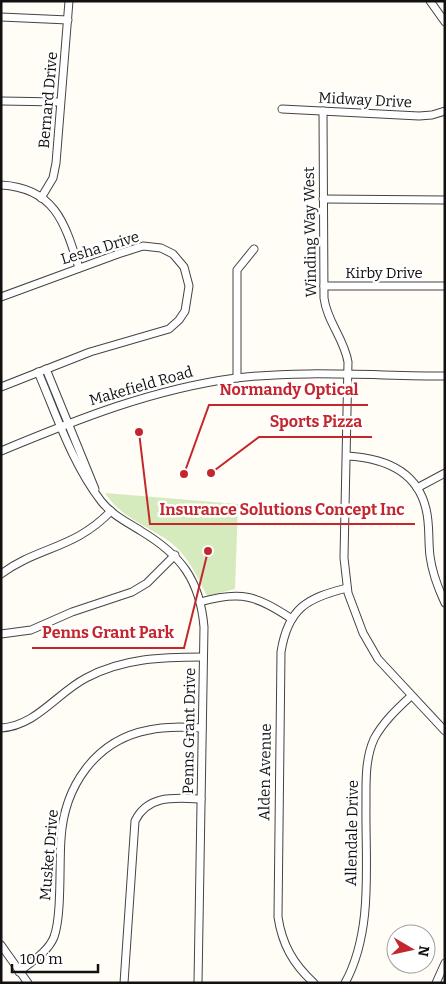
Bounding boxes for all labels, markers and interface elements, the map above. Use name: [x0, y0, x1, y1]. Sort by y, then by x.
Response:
street label: Bernard Drive: [35, 51, 61, 149]
street label: Midway Drive: [318, 89, 412, 111]
street label: Winding Way West: [300, 166, 320, 298]
street label: Lesha Drive: [59, 228, 141, 268]
street label: Kirby Drive: [345, 264, 423, 282]
street label: Makefield Road: [87, 363, 195, 409]
callout: Normandy Optical: [209, 374, 368, 405]
text: Normandy Optical: [219, 380, 359, 399]
callout: Sports Pizza: [259, 406, 372, 437]
text: Sports Pizza: [270, 412, 362, 431]
callout: Insurance Solutions Concept Inc: [150, 493, 415, 524]
text: Insurance Solutions Concept Inc: [160, 500, 404, 519]
callout: Penns Grant Park: [32, 617, 184, 648]
text: Penns Grant Park: [42, 623, 174, 642]
street label: Penns Grant Drive: [179, 668, 199, 794]
street label: Alden Avenue: [255, 723, 275, 821]
street label: Allendale Drive: [342, 780, 362, 886]
street label: Musket Drive: [36, 809, 62, 901]
north arrow: [386, 924, 436, 974]
scale bar: [12, 942, 99, 974]
text: N: [414, 944, 433, 958]
text: 100 m: [20, 950, 63, 968]

